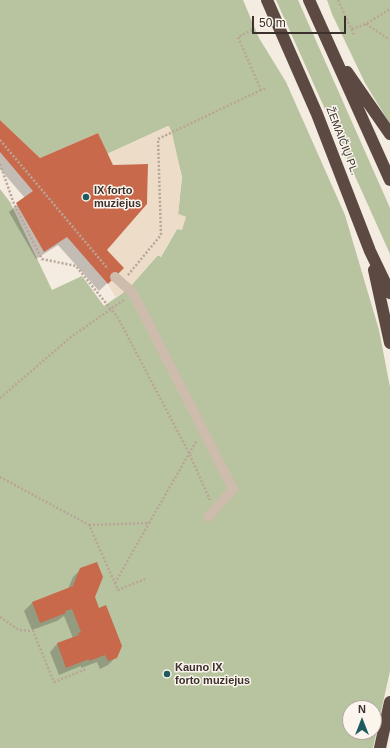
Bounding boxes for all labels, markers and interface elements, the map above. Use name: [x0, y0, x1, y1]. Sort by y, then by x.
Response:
scale bar: [254, 8, 348, 34]
text: 50 m: [259, 16, 286, 30]
street label: ŽEMAIČIŲ PL.: [323, 105, 361, 177]
place label: IX forto muziejus: [94, 184, 141, 210]
marker: IX forto muziejus: [81, 192, 91, 202]
place label: Kauno IX forto muziejus: [175, 661, 250, 687]
marker: Kauno IX forto muziejus: [162, 669, 172, 679]
north arrow: [342, 700, 382, 740]
text: N: [358, 703, 366, 715]

